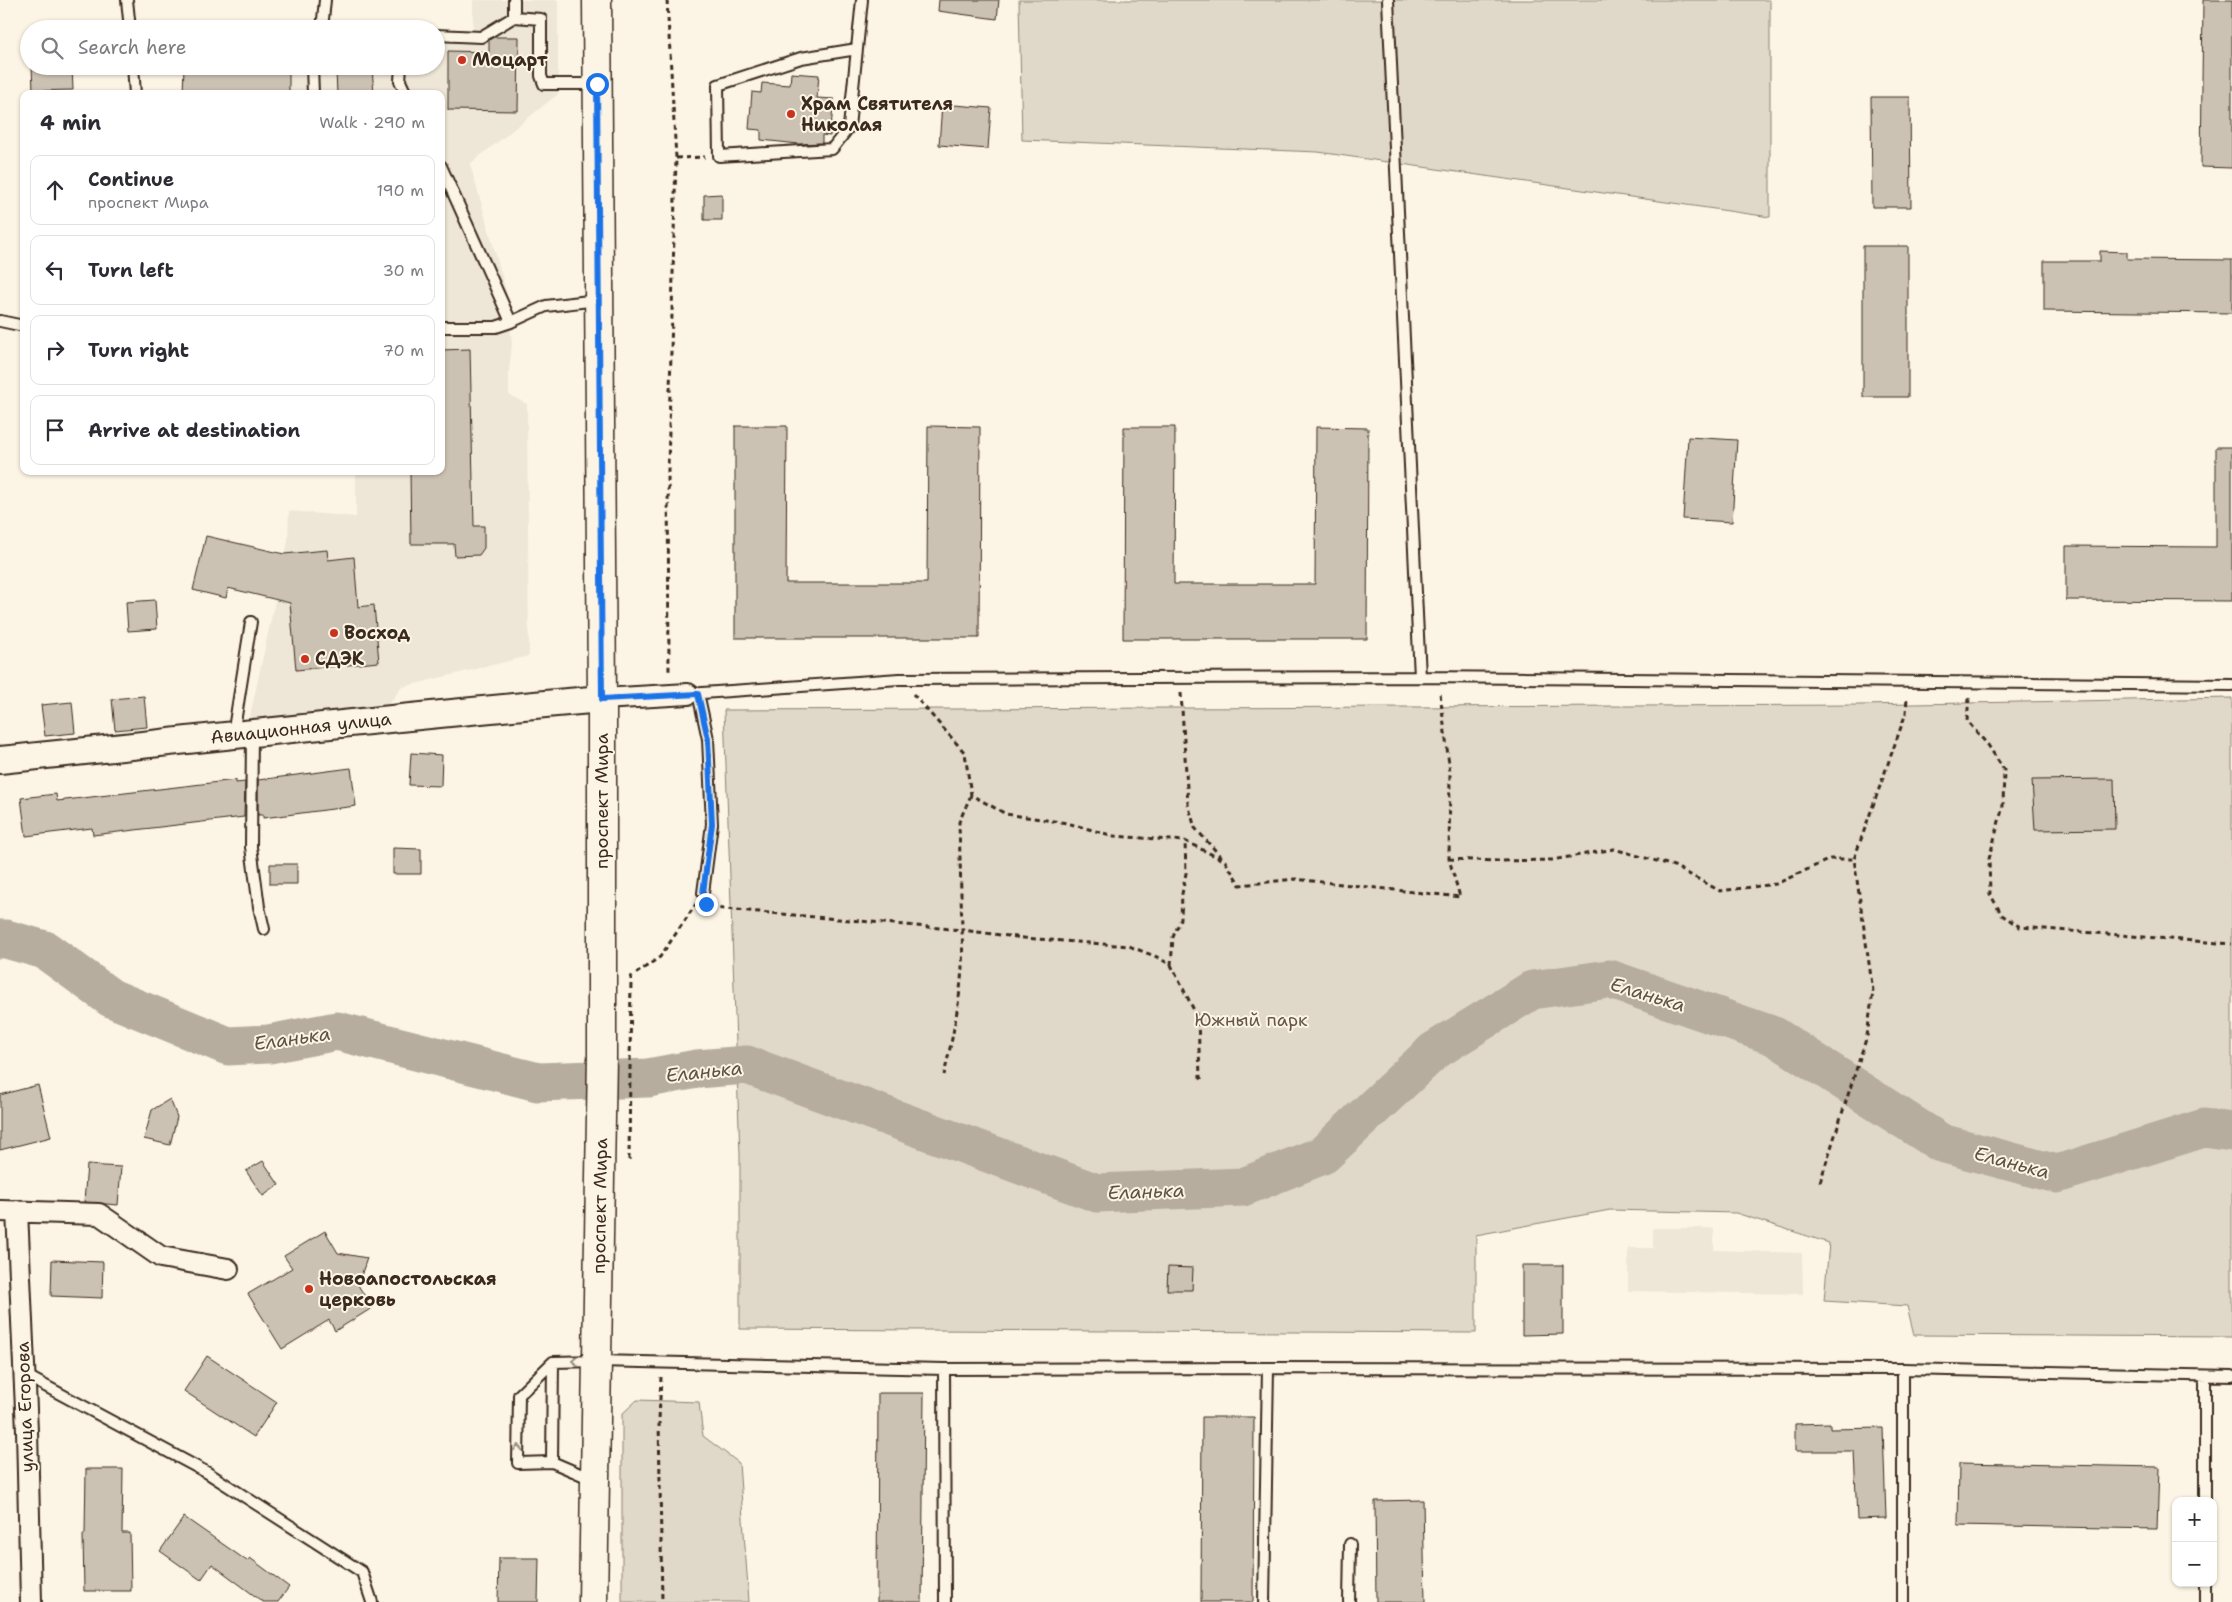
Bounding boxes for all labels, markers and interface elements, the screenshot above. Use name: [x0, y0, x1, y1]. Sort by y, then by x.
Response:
search box: [20, 20, 445, 75]
icon: search: [38, 34, 66, 62]
text: Search here: [78, 35, 187, 60]
place label: Моцарт: [472, 48, 548, 72]
marker: Моцарт: [456, 54, 468, 66]
route start: [586, 73, 609, 96]
place label: Храм Святителя Николая: [801, 92, 953, 137]
marker: Храм Святителя Николая: [785, 108, 797, 120]
text: 4 min: [40, 109, 101, 137]
text: Walk · 290 m: [319, 112, 425, 133]
text: Continue: [88, 167, 174, 192]
icon: ahead: [41, 176, 69, 204]
text: 190 m: [377, 180, 424, 201]
text: проспект Мира: [88, 192, 209, 213]
icon: left: [41, 256, 69, 284]
text: Turn left: [88, 258, 174, 283]
text: 30 m: [383, 260, 424, 281]
icon: right: [41, 336, 69, 364]
text: Turn right: [88, 338, 189, 363]
text: 70 m: [383, 340, 424, 361]
icon: arrive: [41, 416, 69, 444]
text: Arrive at destination: [88, 418, 300, 443]
place label: Восход: [344, 621, 411, 645]
marker: Восход: [328, 627, 340, 639]
place label: СДЭК: [315, 647, 365, 671]
marker: СДЭК: [299, 653, 311, 665]
street label: Авиационная улица: [209, 707, 393, 749]
street label: проспект Мира: [590, 733, 614, 869]
route end: [695, 893, 718, 916]
water label: Еланька: [1607, 971, 1688, 1018]
park label: Южный парк: [1194, 1008, 1308, 1032]
water label: Еланька: [252, 1021, 332, 1056]
water label: Еланька: [664, 1055, 744, 1088]
street label: проспект Мира: [587, 1138, 613, 1274]
water label: Еланька: [1971, 1140, 2052, 1185]
water label: Еланька: [1107, 1178, 1185, 1205]
place label: Новоапостольская церковь: [319, 1267, 497, 1312]
marker: Новоапостольская церковь: [303, 1283, 315, 1295]
street label: улица Егорова: [11, 1341, 39, 1473]
one-way arrow: [571, 1356, 578, 1366]
one-way arrow: [513, 1444, 523, 1452]
map controls: [2172, 1497, 2217, 1587]
button: +: [2172, 1497, 2217, 1542]
button: −: [2172, 1542, 2217, 1587]

